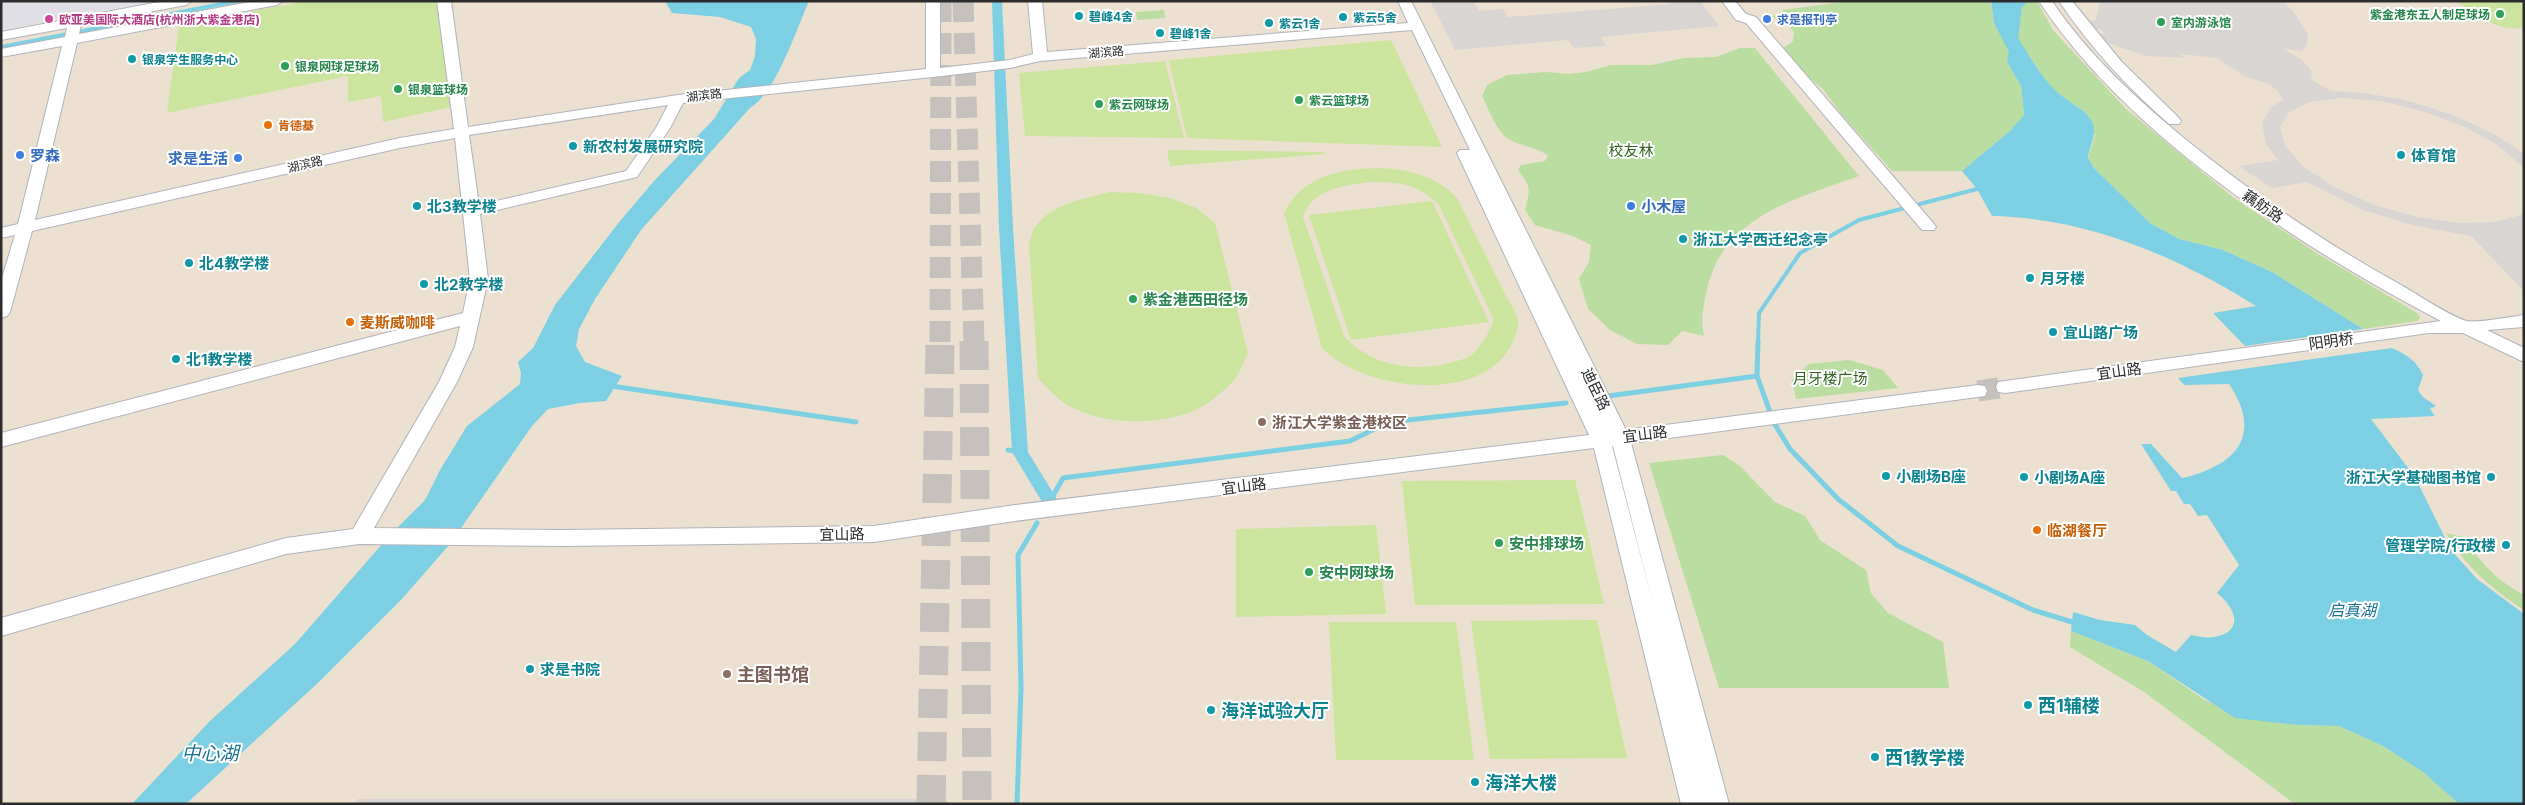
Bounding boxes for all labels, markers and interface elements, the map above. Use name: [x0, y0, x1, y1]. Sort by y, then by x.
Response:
place label: 紫金港东五人制足球场: [2370, 7, 2490, 22]
marker: 紫金港东五人制足球场: [2494, 8, 2506, 20]
place label: 碧峰4舍: [1089, 9, 1133, 24]
marker: 碧峰4舍: [1073, 10, 1085, 22]
place label: 紫云5舍: [1353, 10, 1397, 25]
marker: 紫云5舍: [1337, 11, 1349, 23]
place label: 欧亚美国际大酒店(杭州浙大紫金港店): [59, 12, 260, 27]
place label: 求是报刊亭: [1777, 12, 1837, 27]
marker: 欧亚美国际大酒店(杭州浙大紫金港店): [43, 13, 55, 25]
marker: 求是报刊亭: [1761, 13, 1773, 25]
place label: 室内游泳馆: [2171, 15, 2231, 30]
place label: 紫云1舍: [1279, 16, 1320, 31]
marker: 室内游泳馆: [2155, 16, 2167, 28]
marker: 紫云1舍: [1263, 17, 1275, 29]
place label: 碧峰1舍: [1170, 26, 1211, 41]
marker: 碧峰1舍: [1154, 27, 1166, 39]
street label: 湖滨路: [1087, 43, 1125, 61]
place label: 银泉学生服务中心: [142, 52, 238, 67]
marker: 银泉学生服务中心: [126, 53, 138, 65]
place label: 银泉网球足球场: [295, 59, 379, 74]
marker: 银泉网球足球场: [279, 60, 291, 72]
place label: 银泉篮球场: [408, 82, 468, 97]
marker: 银泉篮球场: [392, 83, 404, 95]
street label: 湖滨路: [685, 85, 723, 105]
place label: 紫云篮球场: [1309, 93, 1369, 108]
marker: 紫云篮球场: [1293, 94, 1305, 106]
place label: 紫云网球场: [1109, 97, 1169, 112]
marker: 紫云网球场: [1093, 98, 1105, 110]
place label: 肯德基: [278, 118, 314, 133]
marker: 肯德基: [262, 119, 274, 131]
place label: 新农村发展研究院: [583, 137, 703, 156]
marker: 新农村发展研究院: [567, 140, 579, 152]
park label: 校友林: [1608, 141, 1654, 160]
place label: 罗森: [30, 146, 60, 165]
place label: 体育馆: [2411, 146, 2456, 165]
marker: 罗森: [14, 149, 26, 161]
place label: 求是生活: [168, 149, 228, 168]
marker: 体育馆: [2395, 149, 2407, 161]
marker: 求是生活: [232, 152, 244, 164]
street label: 湖滨路: [286, 153, 324, 175]
street label: 藕舫路: [2239, 186, 2287, 226]
place label: 北3教学楼: [427, 197, 497, 216]
place label: 小木屋: [1641, 197, 1686, 216]
marker: 北3教学楼: [411, 200, 423, 212]
marker: 小木屋: [1625, 200, 1637, 212]
place label: 浙江大学西迁纪念亭: [1693, 230, 1828, 249]
marker: 浙江大学西迁纪念亭: [1677, 233, 1689, 245]
place label: 北4教学楼: [199, 254, 269, 273]
marker: 北4教学楼: [183, 257, 195, 269]
place label: 月牙楼: [2040, 269, 2085, 288]
marker: 月牙楼: [2024, 272, 2036, 284]
place label: 北2教学楼: [434, 275, 503, 294]
marker: 北2教学楼: [418, 278, 430, 290]
place label: 紫金港西田径场: [1143, 290, 1248, 309]
marker: 紫金港西田径场: [1127, 293, 1139, 305]
place label: 麦斯威咖啡: [360, 313, 435, 332]
marker: 麦斯威咖啡: [344, 316, 356, 328]
place label: 宜山路广场: [2063, 323, 2138, 342]
marker: 宜山路广场: [2047, 326, 2059, 338]
street label: 阳明桥: [2307, 328, 2355, 354]
place label: 北1教学楼: [186, 350, 252, 369]
marker: 北1教学楼: [170, 353, 182, 365]
street label: 宜山路: [2095, 358, 2143, 384]
street label: 迪臣路: [1578, 365, 1614, 413]
park label: 月牙楼广场: [1792, 369, 1868, 388]
place label: 浙江大学紫金港校区: [1272, 413, 1407, 432]
marker: 浙江大学紫金港校区: [1256, 416, 1268, 428]
street label: 宜山路: [1622, 422, 1668, 446]
place label: 小剧场B座: [1896, 467, 1966, 486]
place label: 小剧场A座: [2034, 468, 2105, 487]
place label: 浙江大学基础图书馆: [2346, 468, 2481, 487]
marker: 小剧场B座: [1880, 470, 1892, 482]
marker: 小剧场A座: [2018, 471, 2030, 483]
marker: 浙江大学基础图书馆: [2485, 471, 2497, 483]
street label: 宜山路: [1221, 474, 1267, 498]
place label: 临湖餐厅: [2047, 521, 2107, 540]
street label: 宜山路: [819, 524, 865, 544]
marker: 临湖餐厅: [2031, 524, 2043, 536]
place label: 安中排球场: [1509, 534, 1584, 553]
place label: 管理学院/行政楼: [2385, 536, 2496, 555]
marker: 安中排球场: [1493, 537, 1505, 549]
marker: 管理学院/行政楼: [2500, 539, 2512, 551]
place label: 安中网球场: [1319, 563, 1394, 582]
marker: 安中网球场: [1303, 566, 1315, 578]
water label: 启真湖: [2328, 600, 2379, 620]
place label: 求是书院: [540, 660, 600, 679]
marker: 求是书院: [524, 663, 536, 675]
place label: 主图书馆: [737, 664, 809, 685]
marker: 主图书馆: [721, 668, 733, 680]
place label: 西1辅楼: [2038, 695, 2100, 716]
marker: 西1辅楼: [2022, 699, 2034, 711]
place label: 海洋试验大厅: [1221, 700, 1329, 721]
marker: 海洋试验大厅: [1205, 704, 1217, 716]
water label: 中心湖: [181, 742, 241, 765]
place label: 西1教学楼: [1885, 747, 1965, 768]
marker: 西1教学楼: [1869, 751, 1881, 763]
place label: 海洋大楼: [1485, 772, 1557, 793]
marker: 海洋大楼: [1469, 776, 1481, 788]

